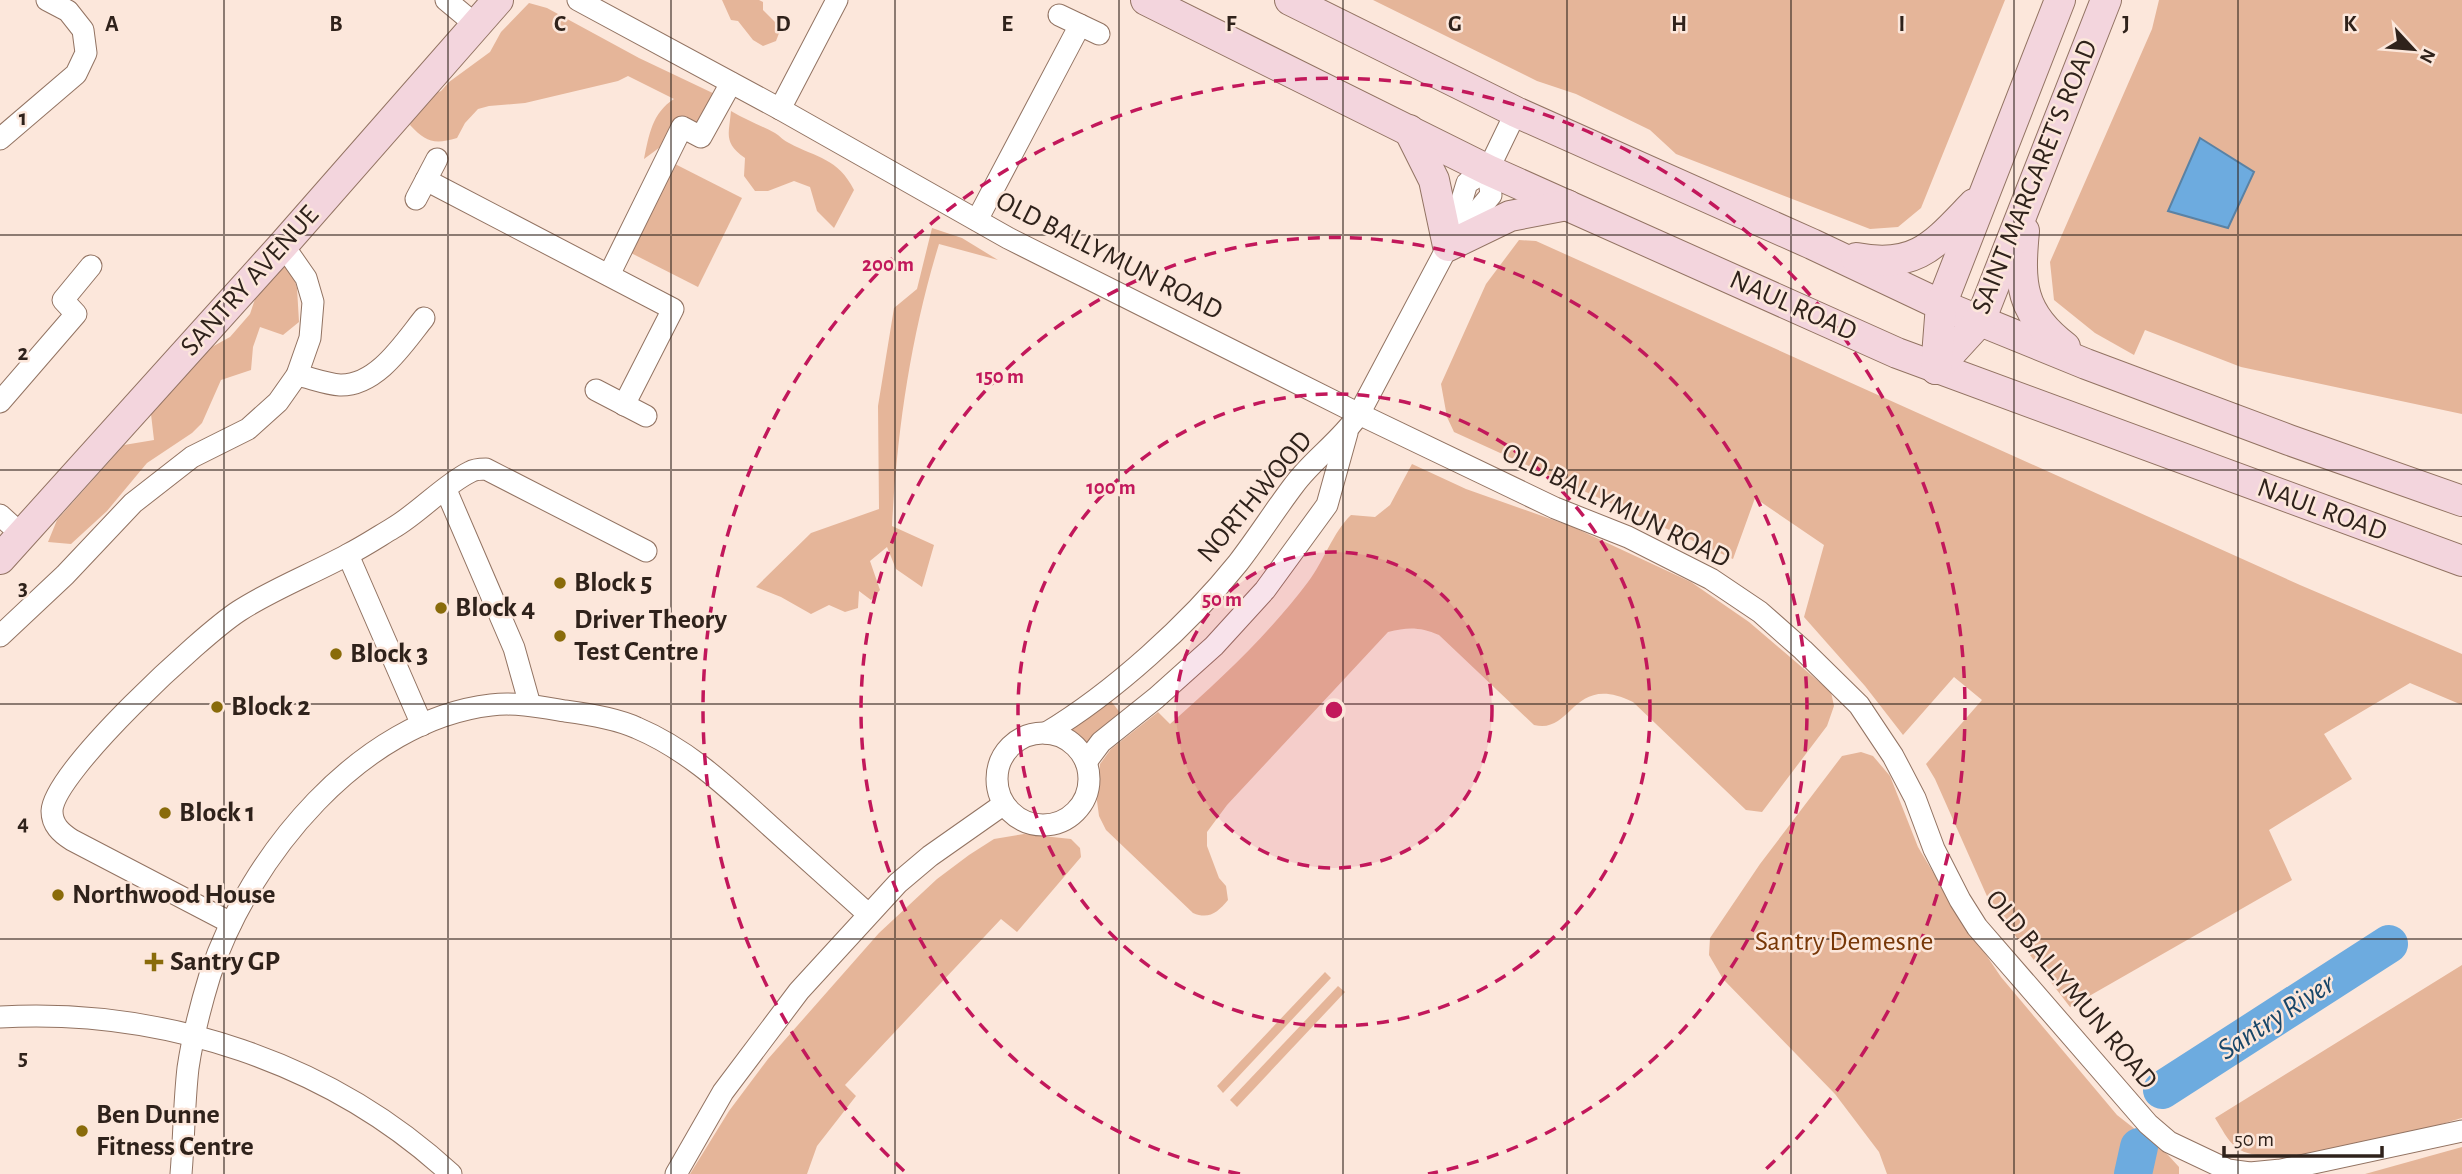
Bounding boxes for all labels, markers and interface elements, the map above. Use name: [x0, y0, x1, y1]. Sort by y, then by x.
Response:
text: A: [105, 13, 119, 36]
text: B: [329, 13, 343, 36]
text: C: [554, 13, 566, 36]
text: D: [775, 13, 791, 36]
text: E: [1001, 13, 1013, 36]
text: F: [1226, 13, 1237, 36]
text: G: [1448, 13, 1462, 36]
text: H: [1671, 13, 1687, 36]
text: I: [1899, 13, 1905, 36]
text: J: [2122, 13, 2130, 36]
text: K: [2343, 13, 2357, 36]
north arrow: [2378, 14, 2448, 84]
street label: SAINT MARGARET'S ROAD: [1967, 36, 2103, 318]
text: N: [2415, 46, 2438, 66]
text: 1: [19, 107, 27, 130]
street label: OLD BALLYMUN ROAD: [991, 187, 1227, 325]
street label: SANTRY AVENUE: [176, 201, 324, 361]
text: 200 m: [862, 254, 914, 275]
street label: NAUL ROAD: [1725, 266, 1861, 346]
text: 2: [18, 342, 29, 365]
text: 150 m: [976, 366, 1024, 387]
street label: NORTHWOOD: [1192, 426, 1318, 568]
street label: OLD BALLYMUN ROAD: [1497, 439, 1735, 573]
street label: NAUL ROAD: [2254, 474, 2390, 546]
text: 100 m: [1086, 477, 1136, 498]
place label: Block 5: [574, 569, 652, 597]
marker: Block 5: [552, 575, 568, 591]
text: 3: [18, 577, 28, 600]
text: 50 m: [1202, 589, 1242, 610]
place label: Block 4: [455, 594, 535, 622]
marker: Block 4: [433, 600, 449, 616]
place label: Driver Theory Test Centre: [574, 606, 728, 666]
marker: Driver Theory Test Centre: [552, 628, 568, 644]
place label: Block 3: [350, 640, 428, 668]
marker: Block 3: [328, 646, 344, 662]
place label: Block 2: [231, 693, 310, 721]
centre of rings: [1322, 698, 1346, 722]
marker: Block 2: [209, 699, 225, 715]
place label: Block 1: [179, 799, 255, 827]
marker: Block 1: [157, 805, 173, 821]
text: 4: [17, 812, 29, 835]
place label: Northwood House: [72, 881, 276, 909]
street label: OLD BALLYMUN ROAD: [1980, 885, 2162, 1095]
marker: Northwood House: [50, 887, 66, 903]
park label: Santry Demesne: [1755, 928, 1933, 956]
place label: Santry GP: [170, 948, 280, 976]
marker: Santry GP: [144, 952, 164, 972]
water label: Santry River: [2212, 968, 2341, 1066]
text: 5: [18, 1047, 28, 1070]
place label: Ben Dunne Fitness Centre: [96, 1101, 254, 1161]
scale bar: [2224, 1114, 2382, 1158]
marker: Ben Dunne Fitness Centre: [74, 1123, 90, 1139]
text: 50 m: [2234, 1129, 2274, 1150]

